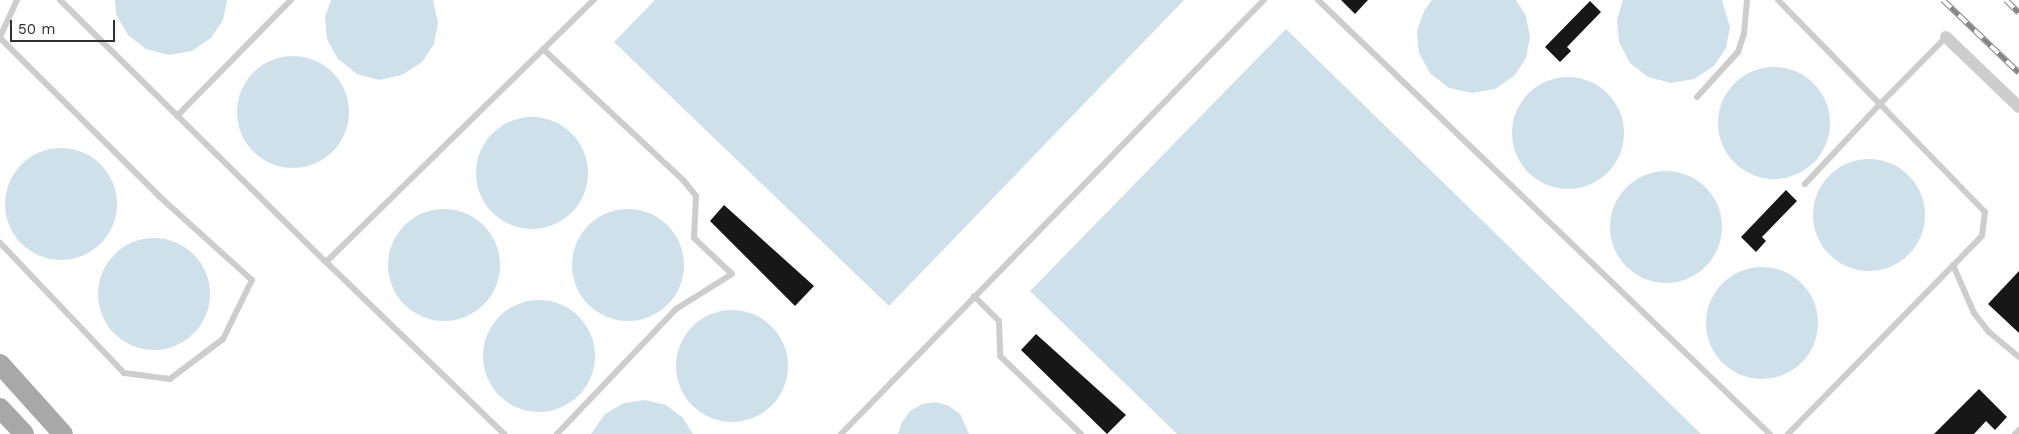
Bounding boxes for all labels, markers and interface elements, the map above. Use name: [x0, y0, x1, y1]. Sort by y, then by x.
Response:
scale bar: [12, 10, 118, 42]
text: 50 m: [18, 20, 55, 38]

